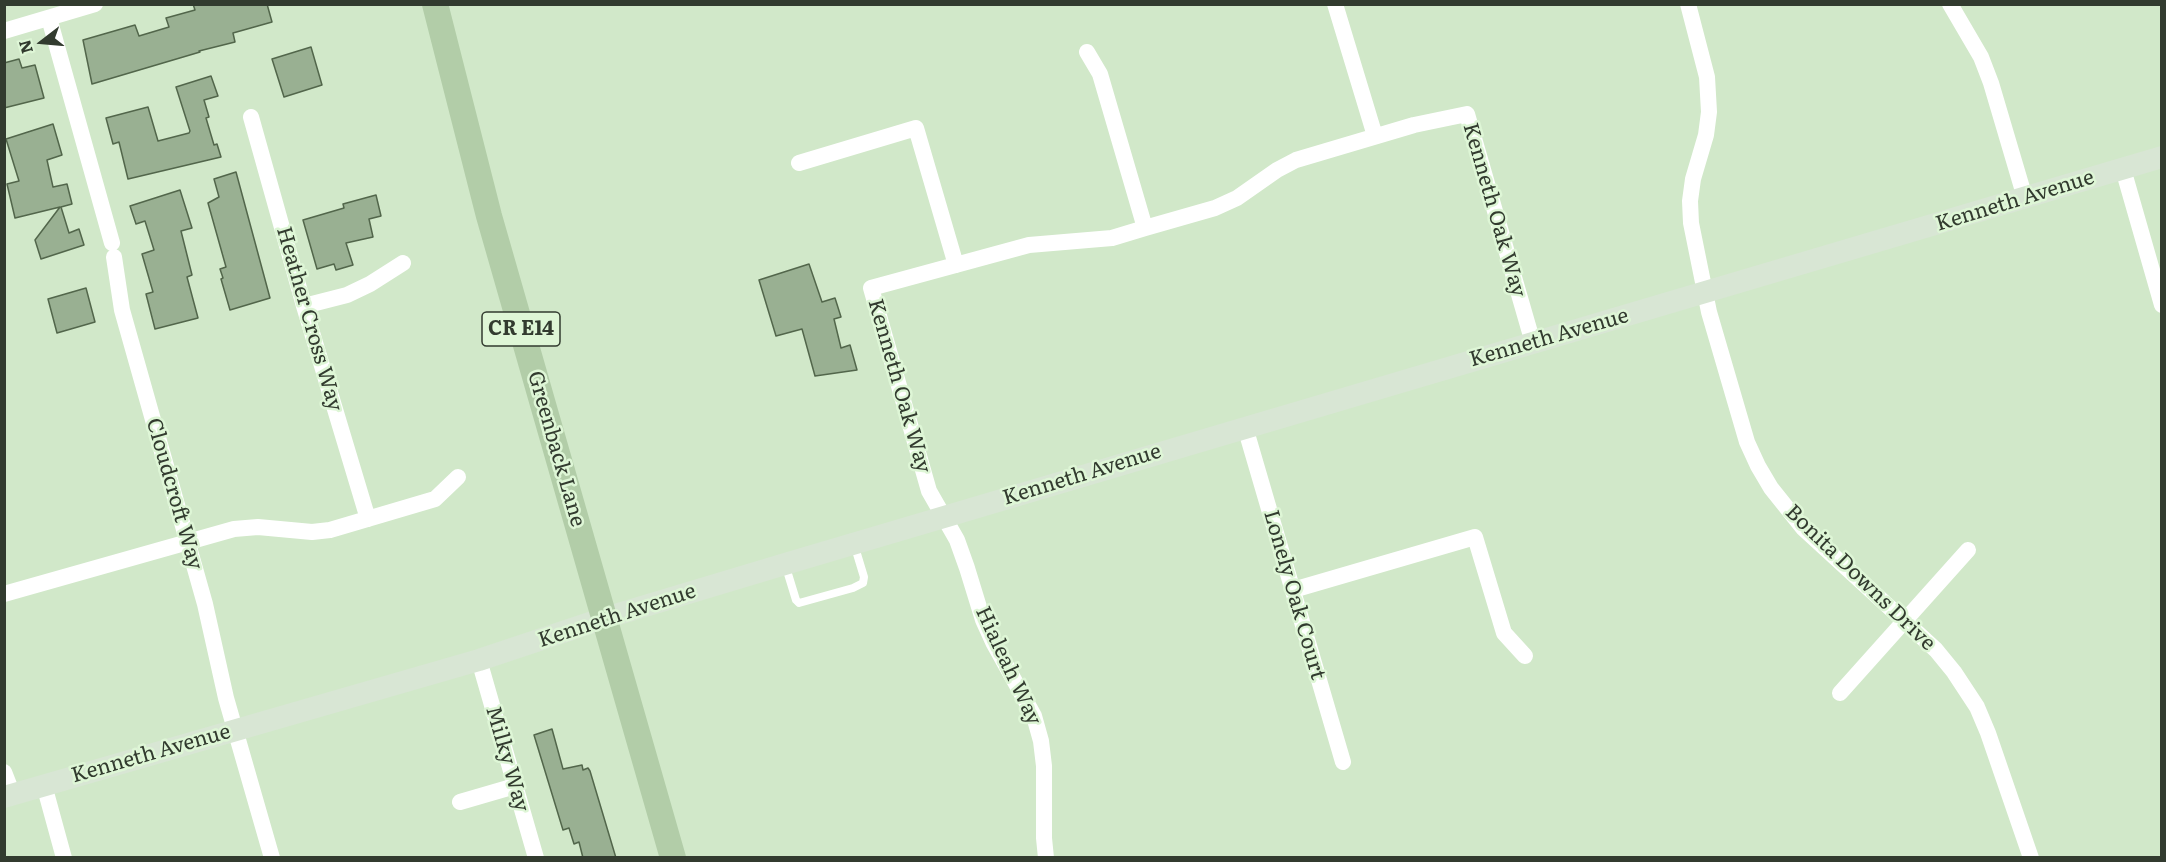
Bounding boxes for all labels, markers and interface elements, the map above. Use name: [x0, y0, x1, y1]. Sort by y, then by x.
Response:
north arrow: [12, 12, 72, 72]
text: N: [11, 37, 38, 57]
street label: Kenneth Oak Way: [1457, 120, 1531, 300]
street label: Kenneth Avenue: [1933, 165, 2097, 237]
street label: Heather Cross Way: [271, 224, 347, 414]
street label: Kenneth Oak Way: [862, 296, 936, 476]
street label: Kenneth Avenue: [1466, 303, 1632, 373]
road number: CR E14: [482, 312, 560, 346]
street label: Greenback Lane: [522, 368, 590, 530]
street label: Cloudcroft Way: [140, 415, 208, 573]
street label: Kenneth Avenue: [1000, 439, 1164, 511]
street label: Bonita Downs Drive: [1780, 500, 1940, 656]
street label: Lonely Oak Court: [1258, 507, 1330, 683]
street label: Kenneth Avenue: [535, 579, 699, 653]
street label: Hialeah Way: [970, 603, 1046, 729]
street label: Milky Way: [480, 703, 534, 815]
street label: Kenneth Avenue: [68, 719, 234, 789]

